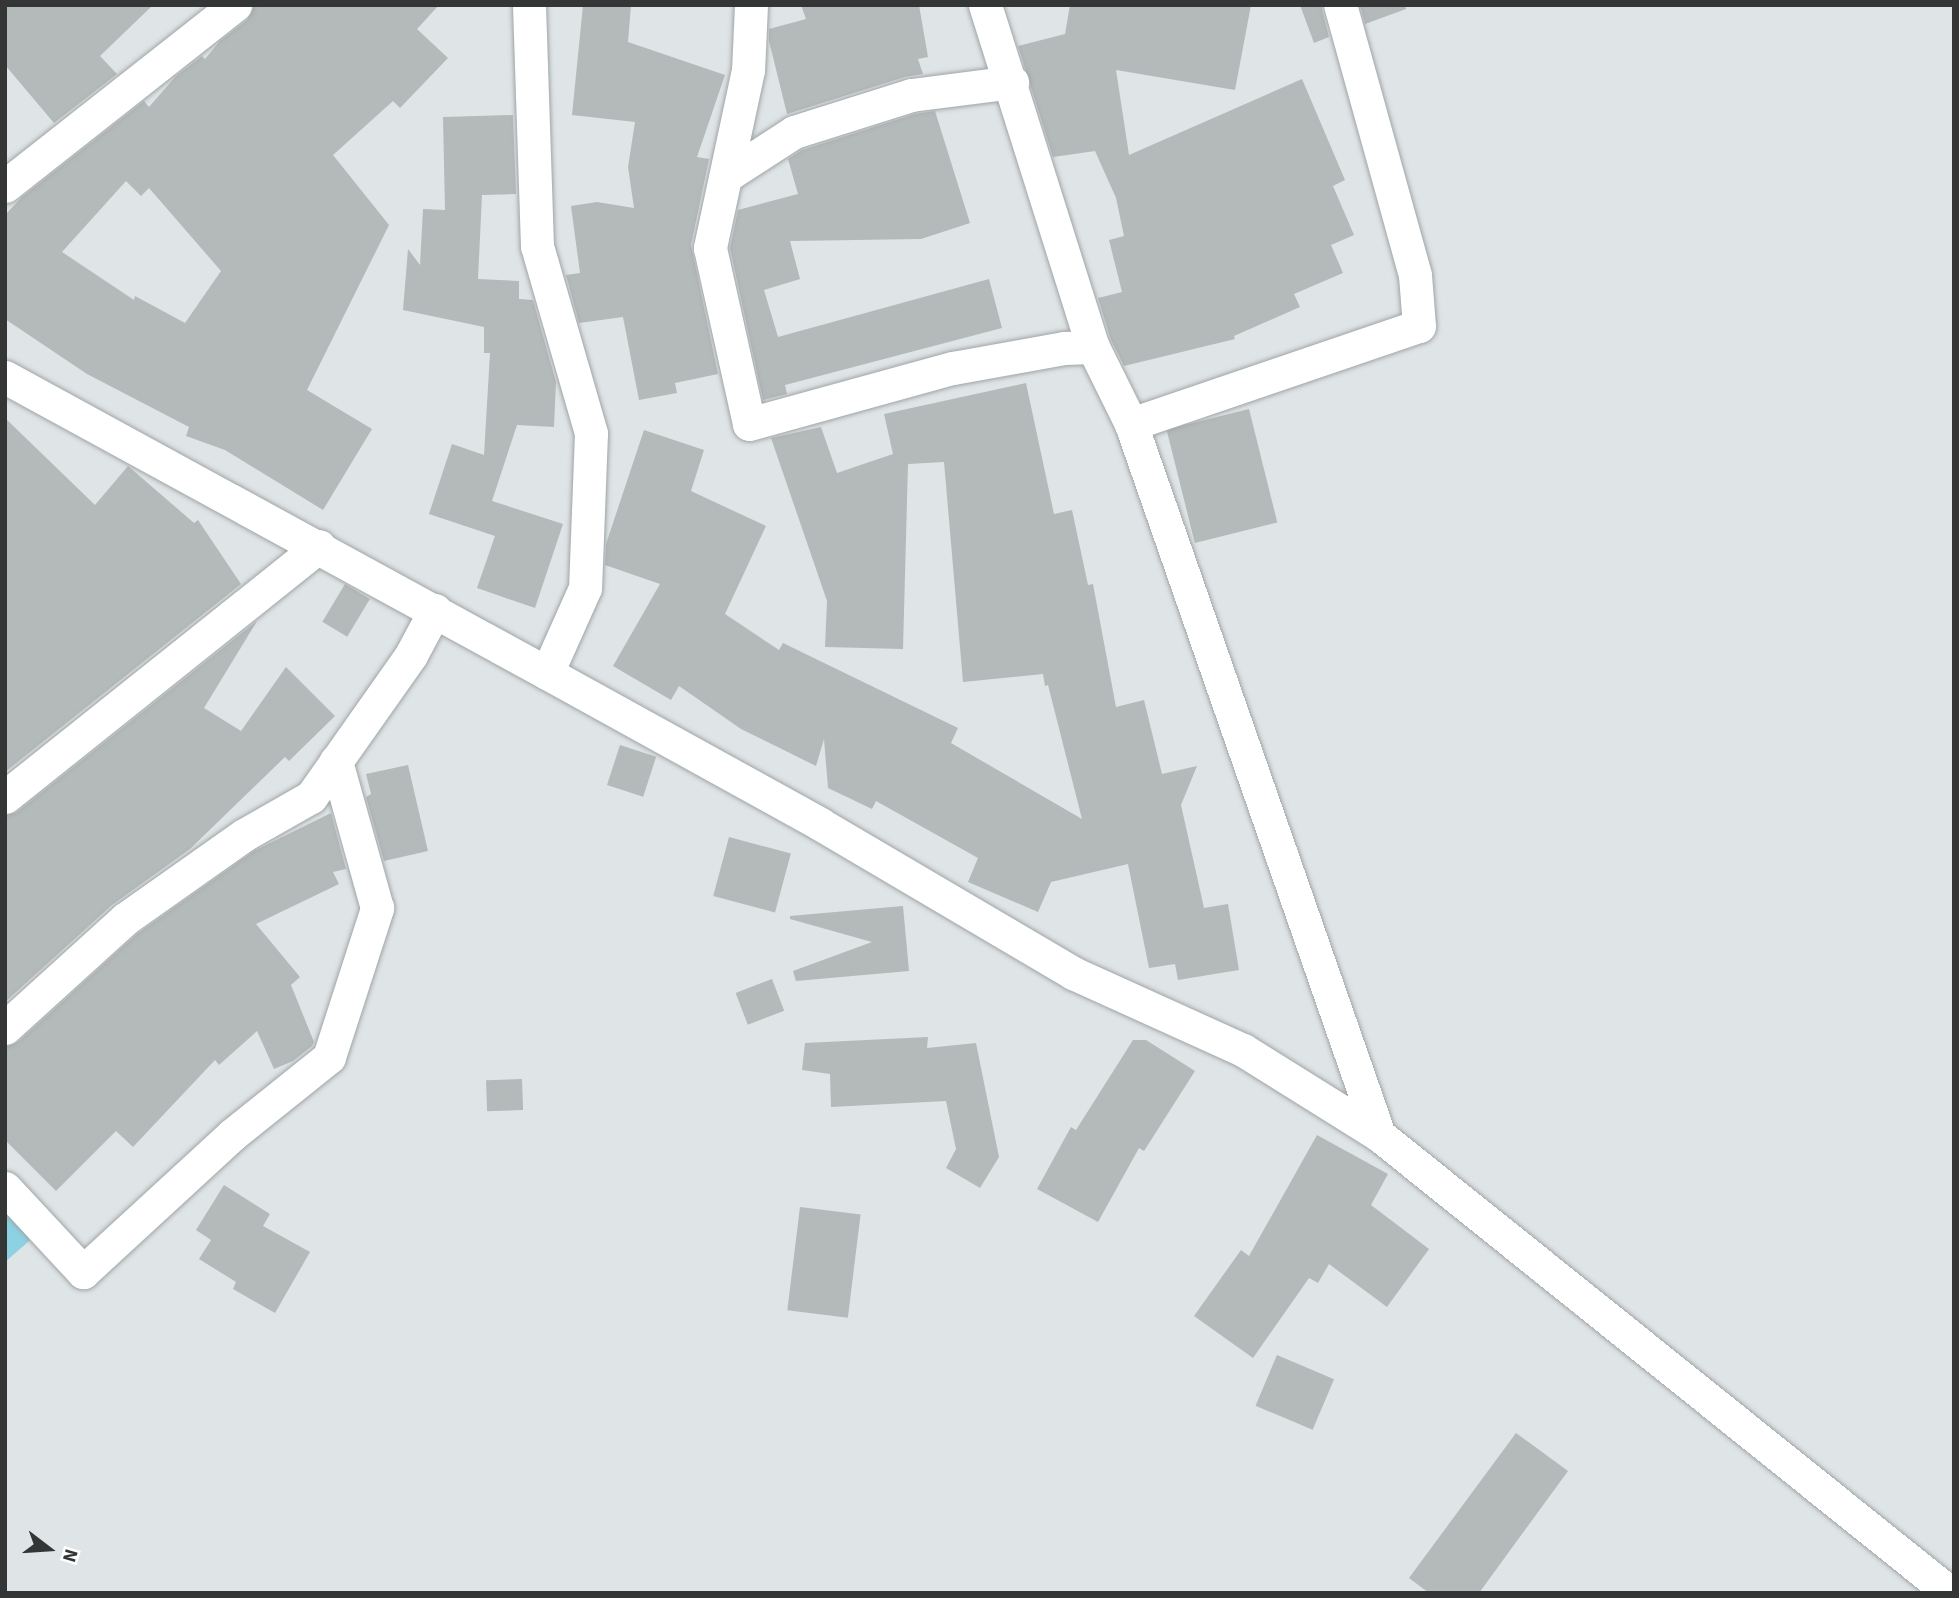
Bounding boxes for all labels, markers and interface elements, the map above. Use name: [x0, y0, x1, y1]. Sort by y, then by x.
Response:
north arrow: [14, 1514, 84, 1584]
text: N: [55, 1545, 84, 1565]

